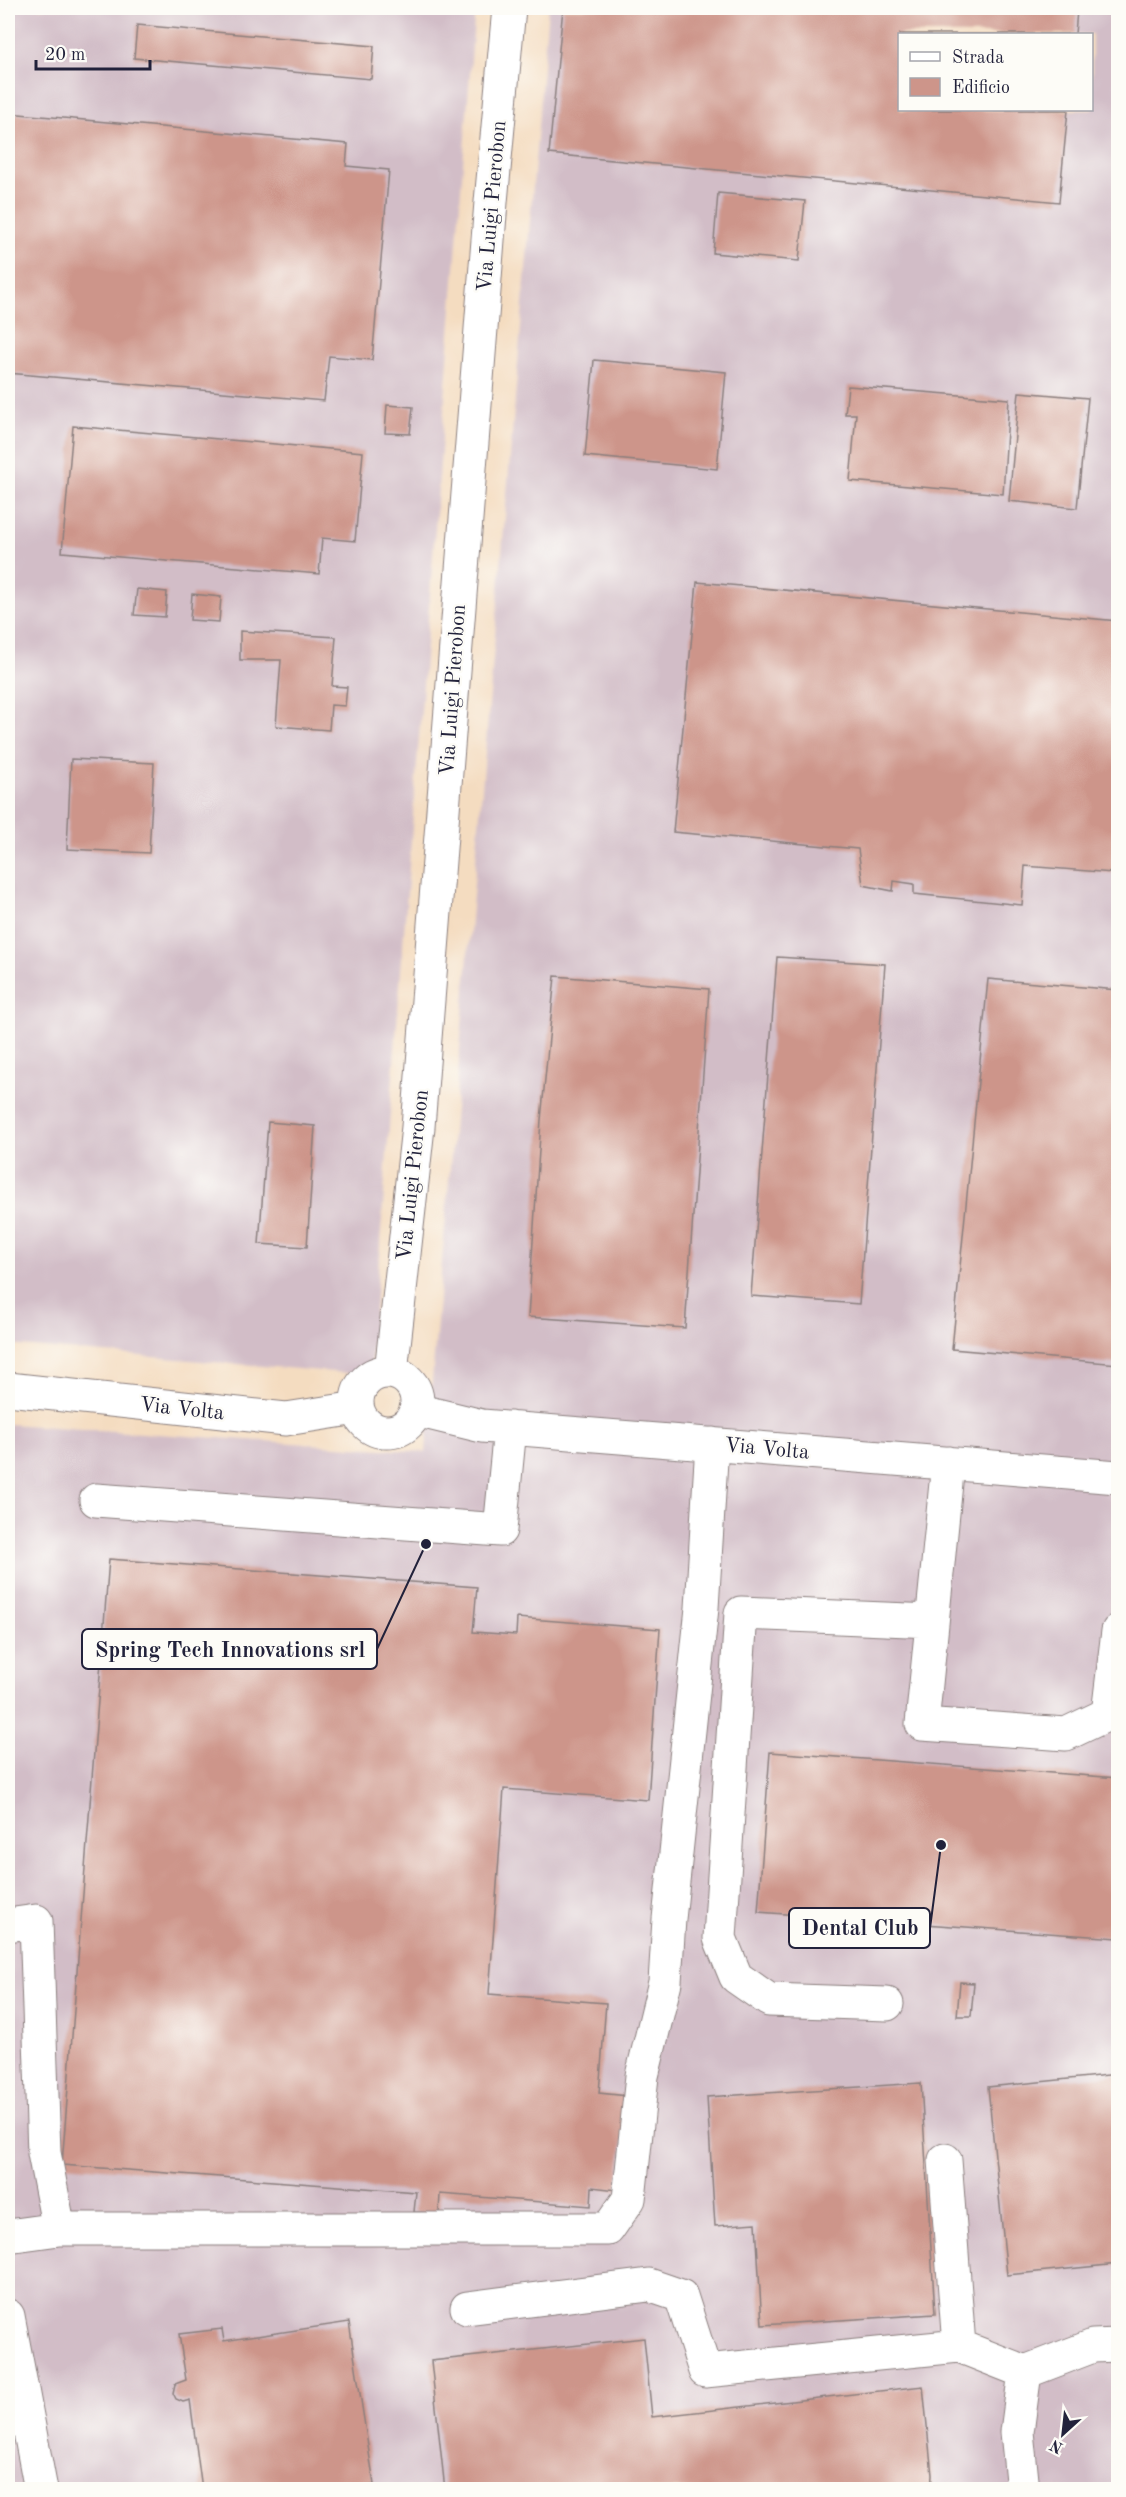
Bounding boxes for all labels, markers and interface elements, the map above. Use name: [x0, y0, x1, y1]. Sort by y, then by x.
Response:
scale bar: [36, 33, 150, 71]
legend: [898, 33, 1093, 111]
text: 20 m: [45, 46, 85, 64]
text: Strada: [952, 49, 1004, 67]
text: Edificio: [952, 79, 1010, 97]
street label: Via Luigi Pierobon: [475, 119, 510, 293]
street label: Via Luigi Pierobon: [437, 603, 470, 777]
street label: Via Luigi Pierobon: [394, 1088, 433, 1262]
street label: Via Volta: [138, 1395, 225, 1424]
street label: Via Volta: [724, 1435, 810, 1464]
callout: Spring Tech Innovations srl: [82, 1629, 377, 1669]
text: Spring Tech Innovations srl: [95, 1640, 366, 1662]
callout: Dental Club: [789, 1908, 930, 1948]
text: Dental Club: [801, 1918, 919, 1940]
north arrow: [1033, 2404, 1093, 2464]
text: N: [1047, 2435, 1066, 2455]

